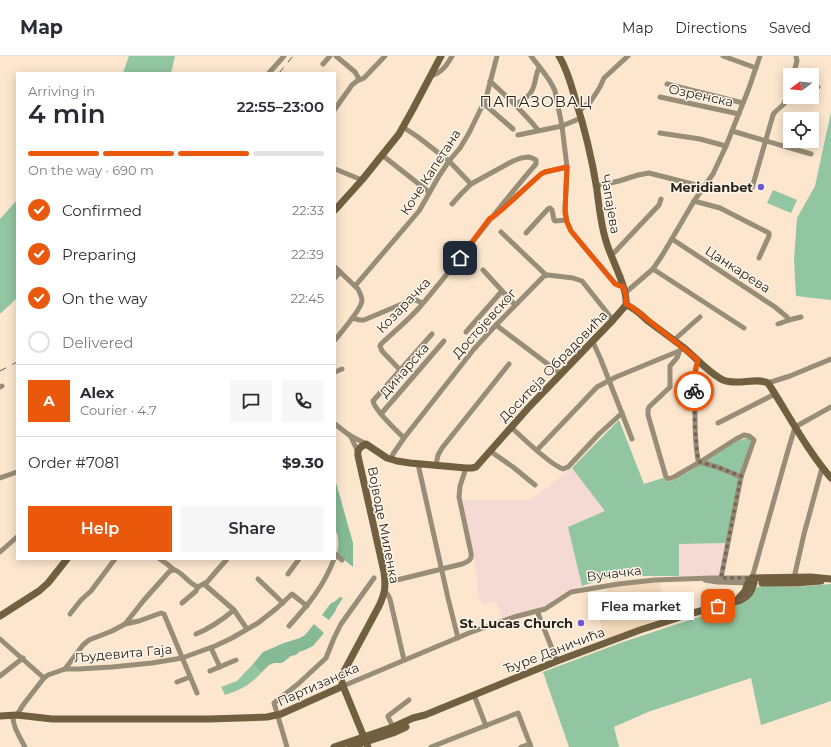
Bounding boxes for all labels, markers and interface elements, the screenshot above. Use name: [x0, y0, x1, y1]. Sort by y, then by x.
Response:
text: Map: [20, 16, 63, 39]
text: Map: [622, 19, 653, 37]
text: Directions: [675, 19, 747, 37]
text: Saved: [769, 19, 811, 37]
north arrow: [783, 68, 819, 104]
map controls: [783, 68, 819, 148]
street label: Озренска: [667, 80, 735, 110]
text: Arriving in: [28, 83, 95, 99]
district label: ПАПАЗОВАЦ: [480, 92, 592, 111]
text: 22:55–23:00: [237, 97, 324, 116]
text: 4 min: [28, 98, 106, 130]
button: locate: [783, 112, 819, 148]
street label: Коче Капетана: [396, 126, 464, 218]
text: On the way · 690 m: [28, 162, 154, 178]
street label: Чапајева: [598, 173, 624, 235]
place label: Meridianbet: [670, 179, 753, 195]
marker: Meridianbet: [756, 182, 766, 192]
icon: check: [28, 199, 50, 221]
text: Confirmed: [62, 201, 142, 220]
text: 22:33: [292, 202, 324, 218]
pin: [443, 241, 477, 275]
street label: Цанкарева: [702, 242, 774, 296]
icon: check: [28, 243, 50, 265]
text: Preparing: [62, 245, 137, 264]
text: 22:39: [291, 246, 324, 262]
icon: home: [449, 247, 471, 269]
street label: Козарачка: [373, 274, 433, 336]
street label: Достојевског: [449, 284, 520, 361]
icon: check: [28, 287, 50, 309]
text: On the way: [62, 289, 147, 308]
text: 22:45: [291, 290, 324, 306]
street label: Доситеја Обрадовића: [496, 307, 610, 425]
text: Delivered: [62, 333, 134, 352]
street label: Динарска: [376, 340, 432, 400]
courier: [674, 371, 714, 411]
button: chat: [230, 380, 272, 422]
button: phone: [282, 380, 324, 422]
icon: bike: [683, 380, 705, 402]
text: Alex: [80, 383, 114, 402]
text: A: [43, 391, 55, 410]
text: Courier · 4.7: [80, 402, 157, 418]
text: Order #7081: [28, 453, 119, 472]
text: $9.30: [282, 453, 324, 472]
street label: Војводе Миленка: [365, 465, 403, 585]
button: Help: [28, 506, 172, 552]
button: Share: [180, 506, 324, 552]
street label: Вучачка: [586, 562, 642, 584]
pin: [701, 589, 735, 623]
callout: Flea market: [588, 592, 694, 620]
icon: bag: [707, 595, 729, 617]
text: Flea market: [601, 598, 681, 614]
place label: St. Lucas Church: [459, 615, 573, 631]
marker: St. Lucas Church: [576, 618, 586, 628]
street label: Ђуре Даничића: [501, 623, 607, 677]
street label: Људевита Гаја: [73, 641, 173, 665]
street label: Партизанска: [275, 659, 361, 709]

